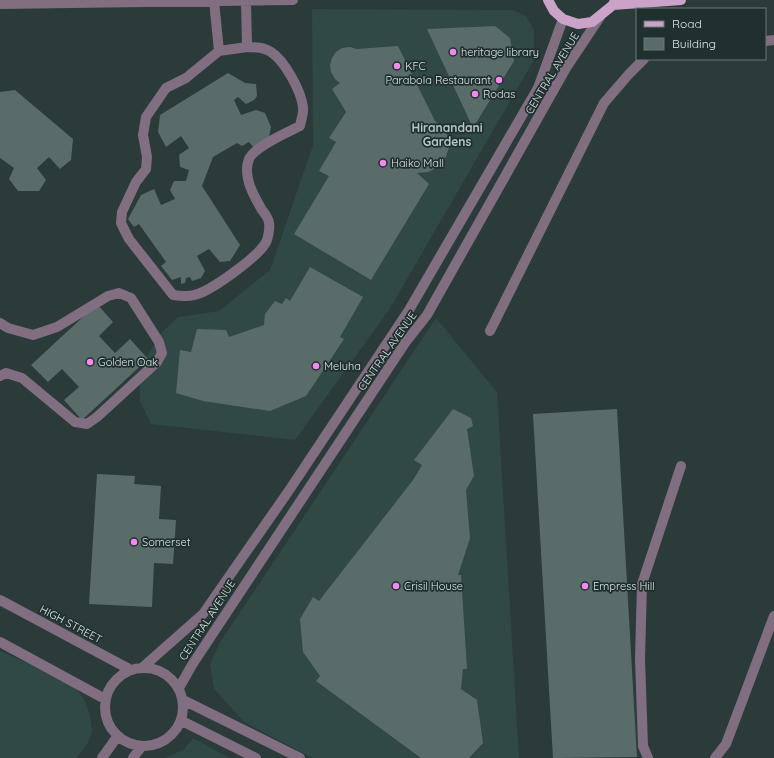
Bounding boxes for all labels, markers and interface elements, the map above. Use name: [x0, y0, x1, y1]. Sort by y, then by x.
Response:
legend: [636, 8, 766, 60]
text: Road: [672, 16, 702, 31]
street label: CENTRAL AVENUE: [522, 29, 582, 117]
text: Building: [672, 36, 716, 51]
place label: heritage library: [461, 45, 539, 59]
marker: heritage library: [448, 47, 458, 57]
place label: KFC: [405, 59, 426, 73]
marker: KFC: [392, 61, 402, 71]
place label: Parabola Restaurant: [385, 73, 491, 87]
marker: Parabola Restaurant: [494, 75, 504, 85]
place label: Rodas: [483, 87, 515, 101]
marker: Rodas: [470, 89, 480, 99]
district label: Hiranandani Gardens: [412, 120, 483, 149]
place label: Haiko Mall: [391, 156, 444, 170]
marker: Haiko Mall: [378, 158, 388, 168]
street label: CENTRAL AVENUE: [355, 309, 419, 393]
place label: Golden Oak: [98, 355, 158, 369]
marker: Golden Oak: [85, 357, 95, 367]
place label: Meluha: [324, 359, 361, 373]
marker: Meluha: [311, 361, 321, 371]
place label: Somerset: [142, 535, 191, 549]
marker: Somerset: [129, 537, 139, 547]
street label: CENTRAL AVENUE: [176, 577, 238, 663]
place label: Crisil House: [404, 579, 463, 593]
place label: Empress Hill: [593, 579, 655, 593]
marker: Crisil House: [391, 581, 401, 591]
marker: Empress Hill: [580, 581, 590, 591]
street label: HIGH STREET: [37, 602, 105, 646]

